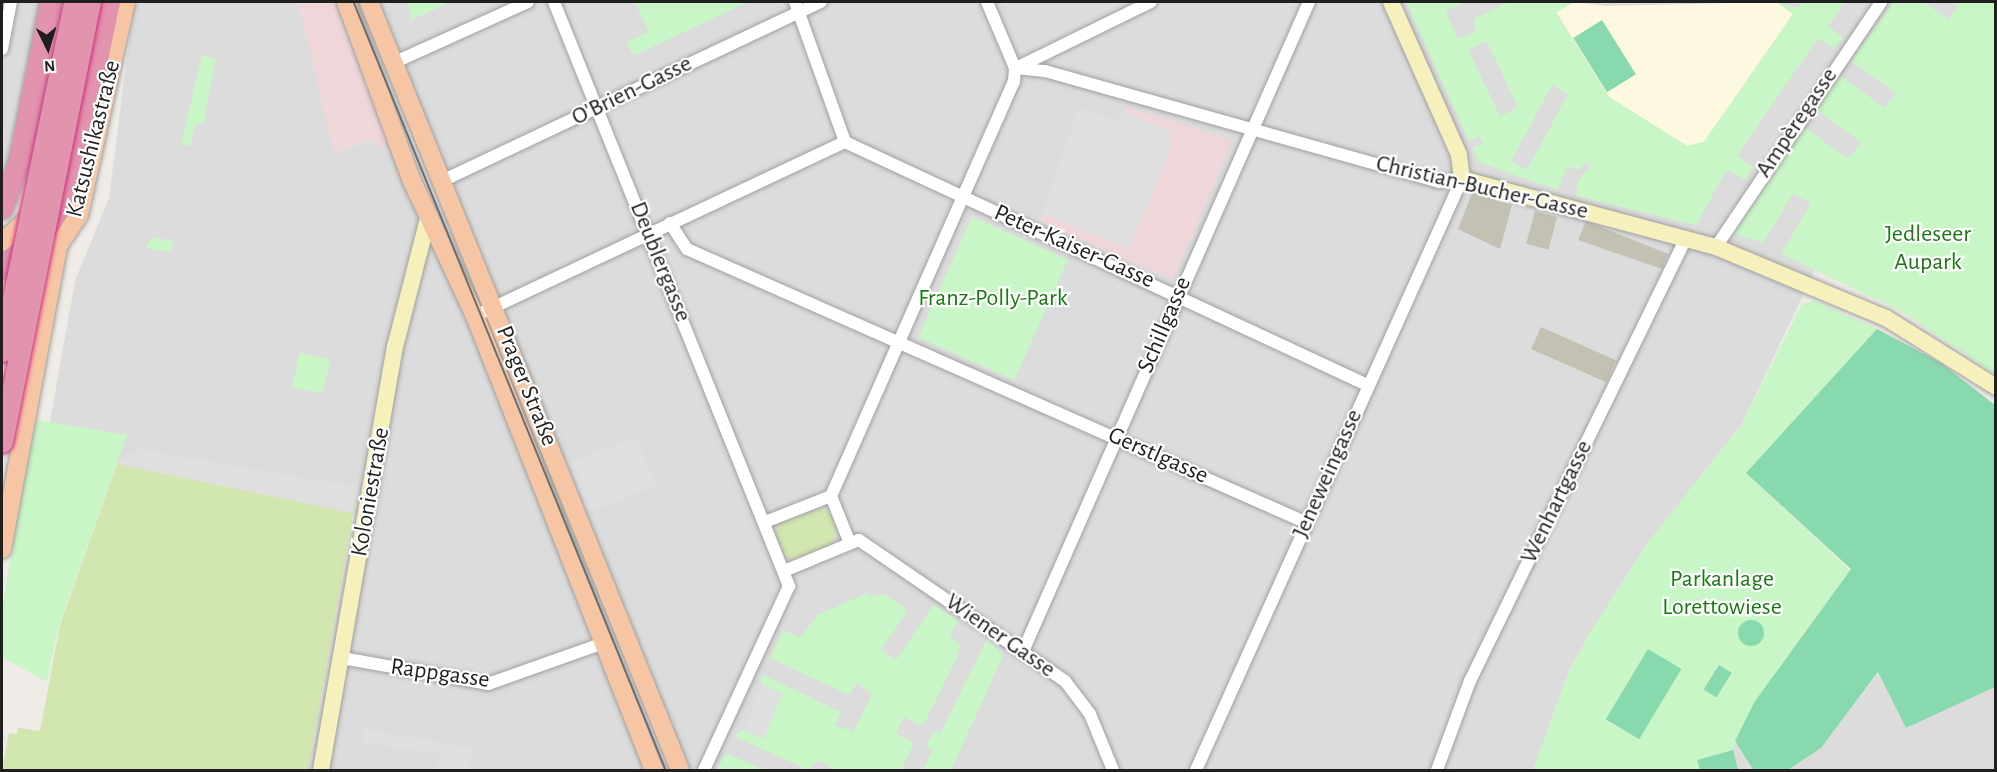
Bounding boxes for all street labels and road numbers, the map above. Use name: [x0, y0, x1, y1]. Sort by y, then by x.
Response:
street label: O'Brien-Gasse: [567, 50, 697, 132]
street label: Katsushikastraße: [61, 57, 127, 221]
street label: Ampèregasse: [1750, 63, 1844, 183]
street label: Christian-Bucher-Gasse: [1373, 150, 1591, 226]
street label: Deublergasse: [623, 198, 697, 326]
street label: Peter-Kaiser-Gasse: [989, 199, 1159, 295]
street label: Schillgasse: [1132, 273, 1198, 377]
street label: Prager Straße: [489, 322, 563, 450]
street label: Jeneweingasse: [1287, 405, 1369, 543]
street label: Gerstlgasse: [1104, 421, 1212, 491]
street label: Koloniestraße: [345, 425, 397, 559]
street label: Wenhartgasse: [1515, 436, 1599, 568]
street label: Wiener Gasse: [940, 588, 1060, 684]
street label: Rappgasse: [389, 653, 491, 695]

